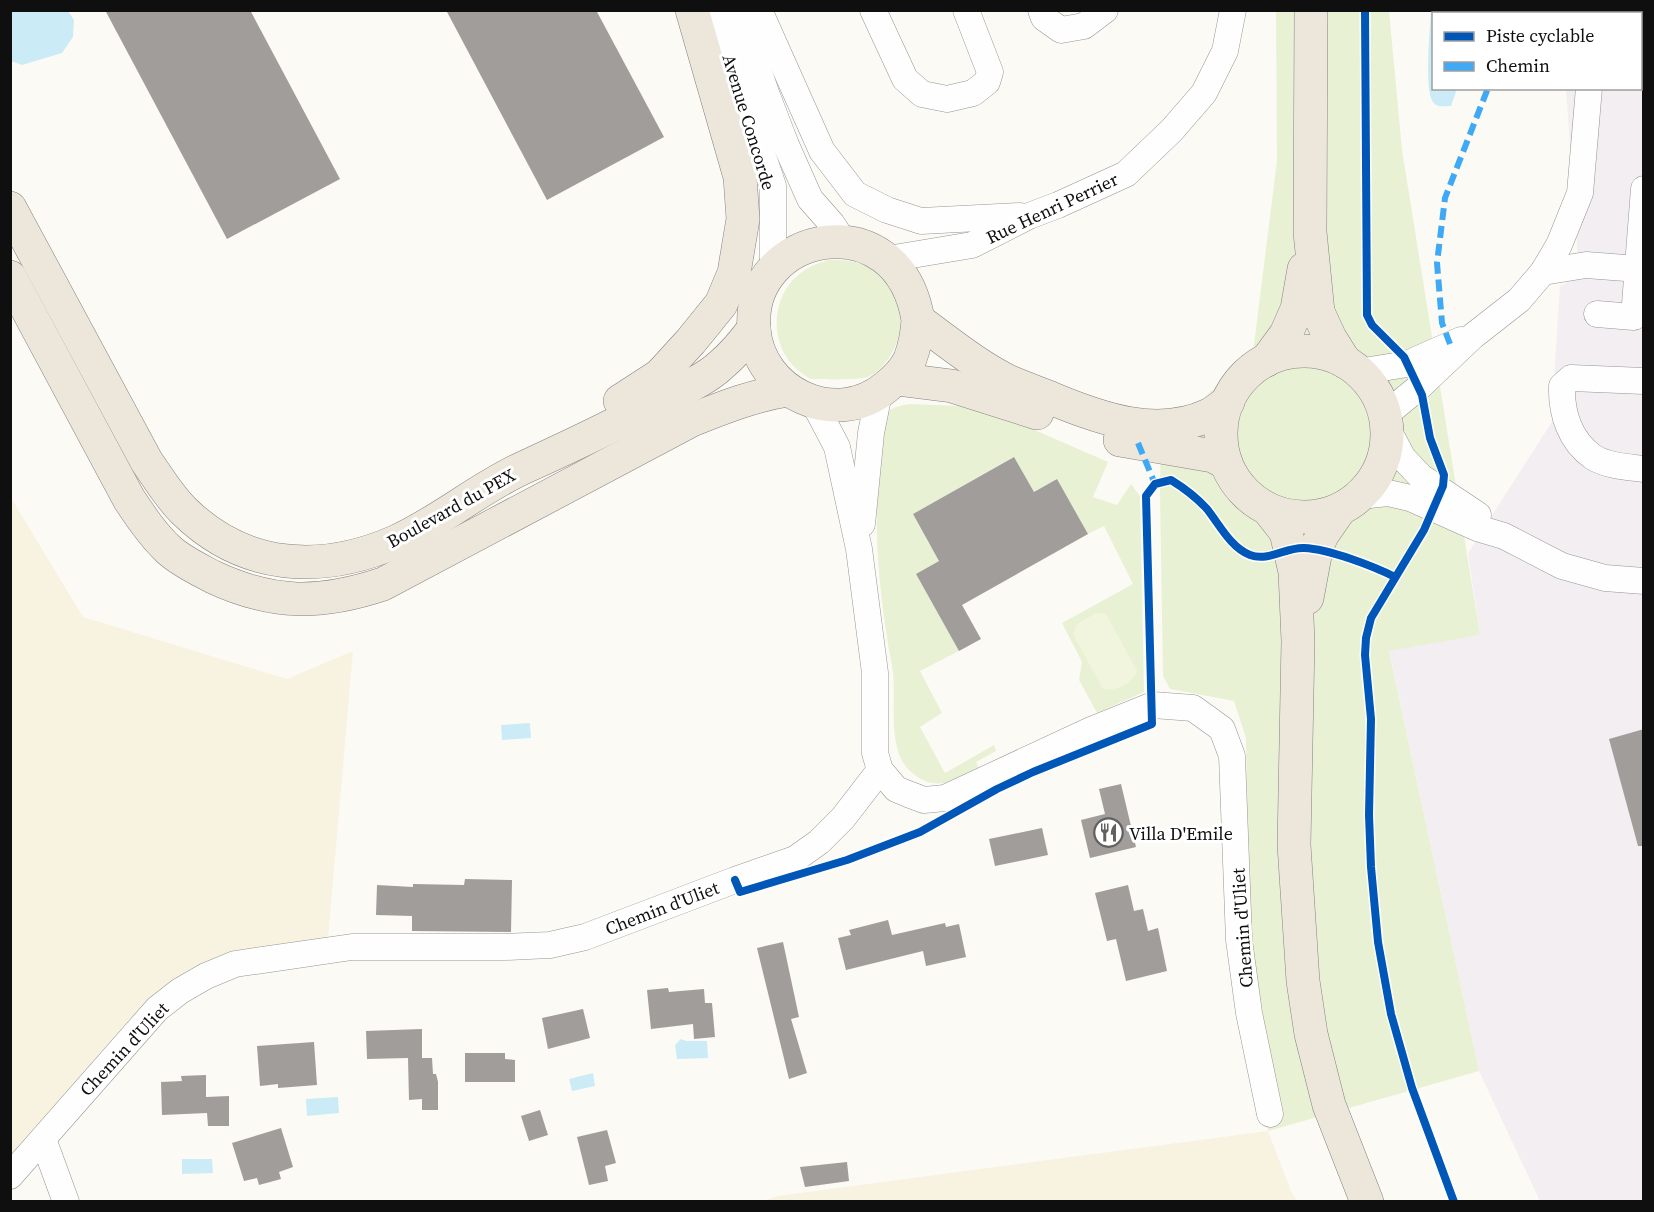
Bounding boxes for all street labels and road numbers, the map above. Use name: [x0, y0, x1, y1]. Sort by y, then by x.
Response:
street label: Avenue Concorde: [716, 51, 782, 193]
street label: Rue Henri Perrier: [982, 166, 1122, 250]
street label: Boulevard du PEX: [382, 462, 520, 554]
street label: Chemin d'Uliet: [1225, 867, 1259, 989]
street label: Chemin d'Uliet: [602, 875, 723, 941]
street label: Chemin d'Uliet: [74, 997, 174, 1101]

